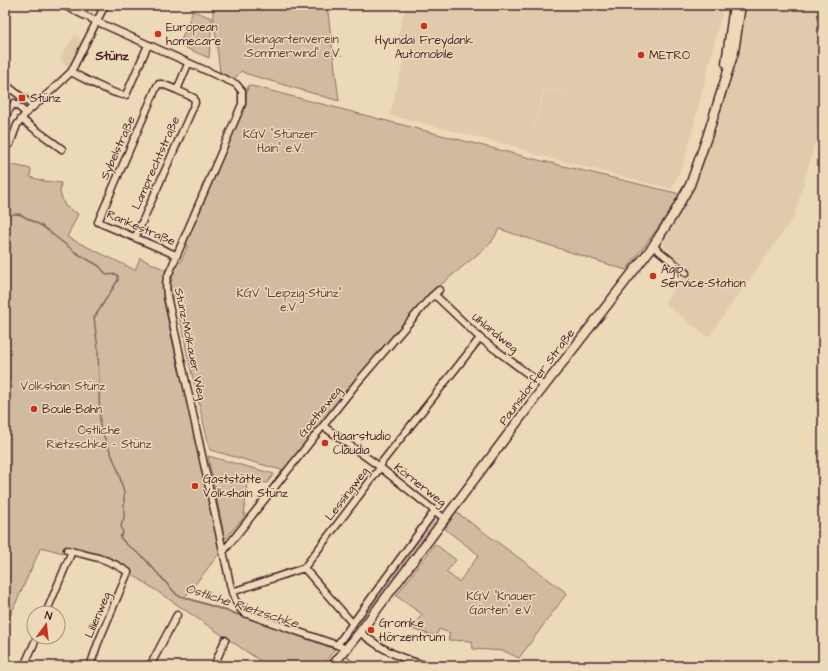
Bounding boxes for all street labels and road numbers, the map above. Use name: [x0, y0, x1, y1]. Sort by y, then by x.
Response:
street label: Sybelstraße: [96, 113, 141, 183]
street label: Lamprechtstraße: [128, 113, 184, 212]
street label: Rankestraße: [104, 206, 178, 250]
street label: Stünz-Mölkauer Weg: [169, 286, 210, 402]
street label: Uhlandweg: [468, 309, 522, 358]
street label: Paunsdorfer Straße: [495, 325, 579, 429]
street label: Goetheweg: [294, 383, 347, 442]
street label: Körnerweg: [390, 459, 450, 512]
street label: Lessingweg: [321, 464, 374, 525]
street label: Lilienweg: [81, 589, 116, 641]

